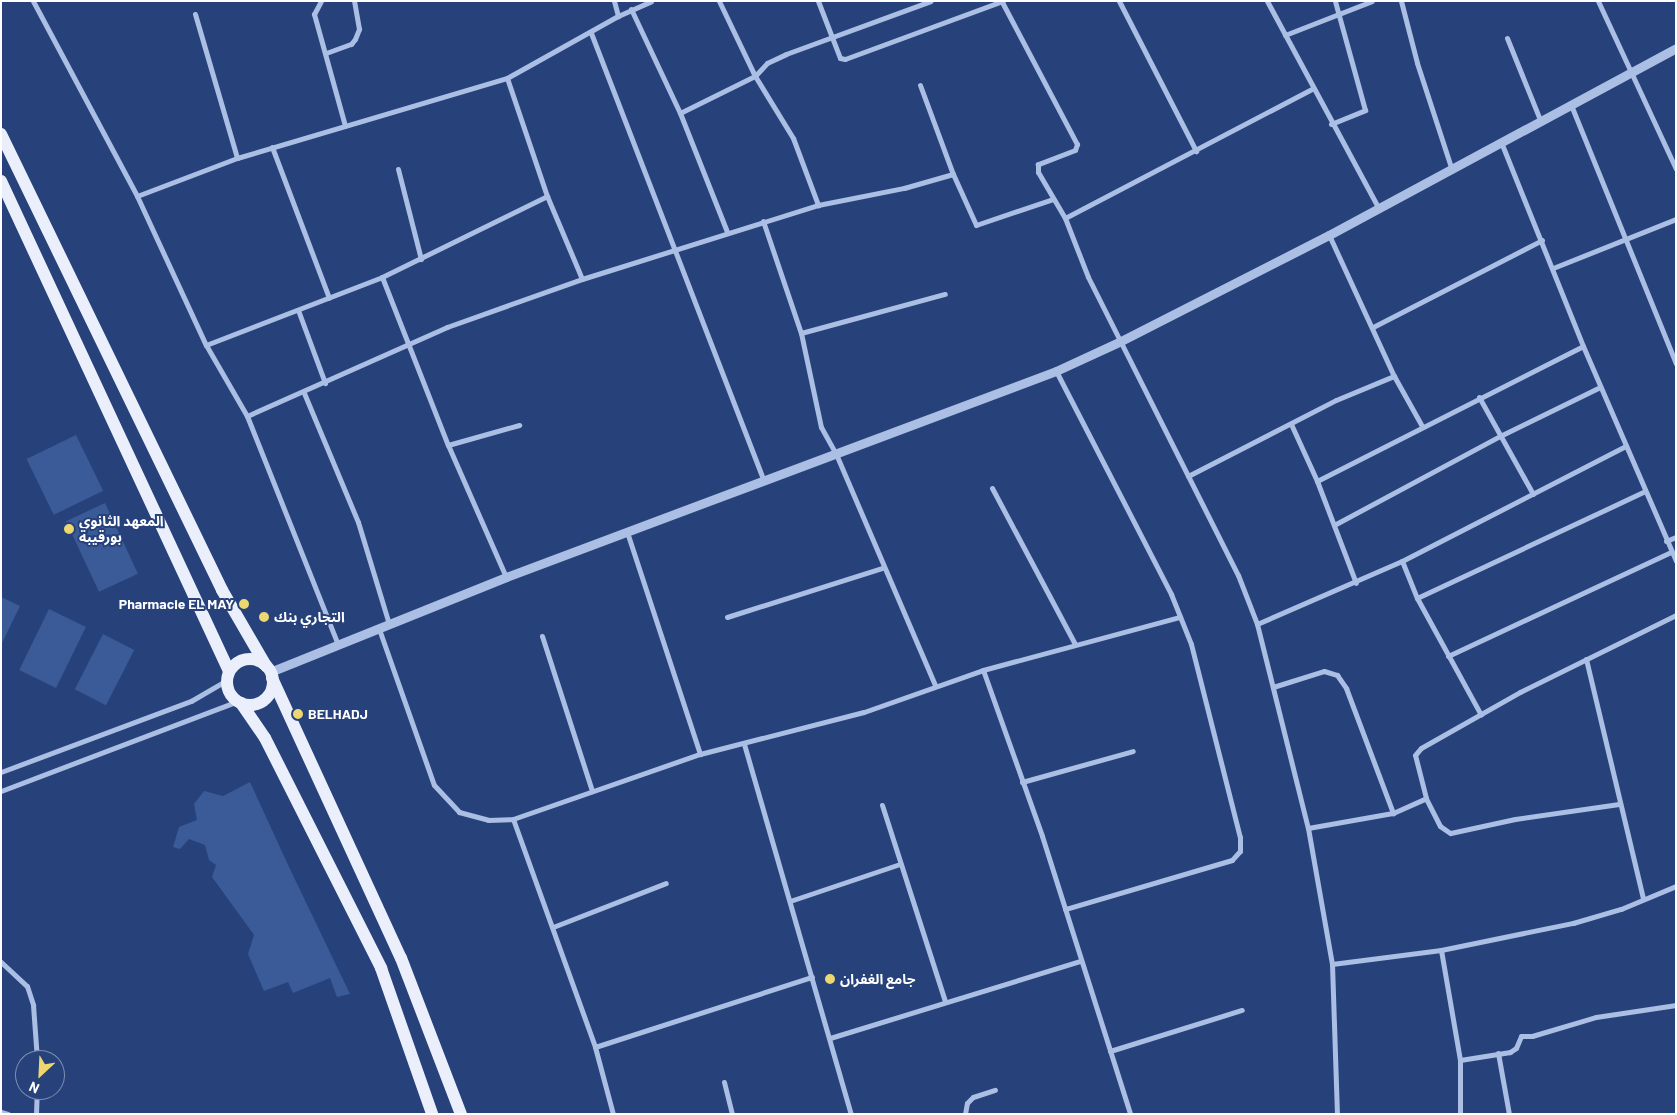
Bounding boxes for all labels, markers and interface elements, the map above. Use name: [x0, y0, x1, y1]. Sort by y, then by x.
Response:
place label: المعهد الثانوي بورقيبة: [79, 513, 164, 546]
marker: المعهد الثانوي بورقيبة: [63, 523, 75, 535]
place label: Pharmacie EL MAY: [119, 596, 234, 612]
marker: Pharmacie EL MAY: [238, 598, 250, 610]
place label: التجاري بنك: [274, 609, 345, 625]
marker: التجاري بنك: [258, 611, 270, 623]
place label: BELHADJ: [308, 706, 368, 722]
marker: BELHADJ: [292, 708, 304, 720]
place label: جامع الغفران: [840, 971, 915, 987]
marker: جامع الغفران: [824, 973, 836, 985]
north arrow: [15, 1050, 65, 1100]
text: N: [26, 1078, 42, 1098]

